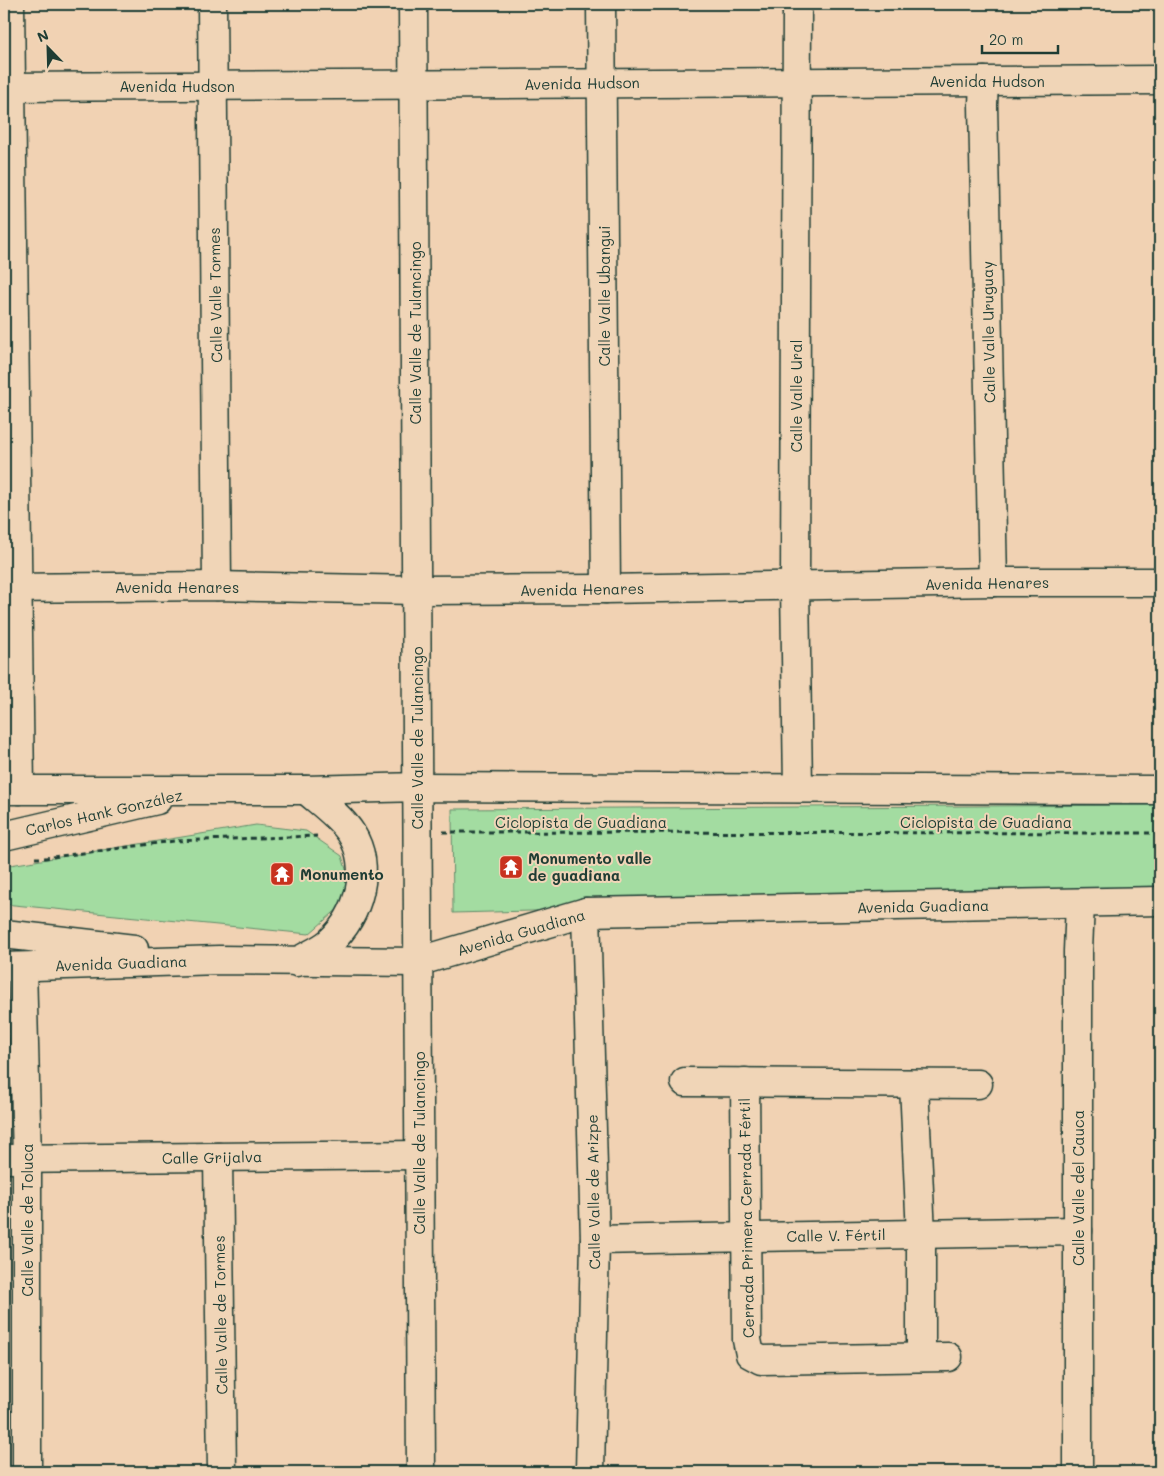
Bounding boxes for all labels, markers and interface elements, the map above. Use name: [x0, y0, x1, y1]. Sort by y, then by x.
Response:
north arrow: [22, 22, 72, 72]
scale bar: [982, 22, 1058, 54]
text: N: [34, 25, 51, 46]
text: 20 m: [989, 29, 1023, 49]
street label: Avenida Hudson: [929, 71, 1045, 91]
street label: Avenida Hudson: [524, 72, 640, 94]
street label: Avenida Hudson: [119, 76, 235, 96]
street label: Calle Valle Ubangui: [594, 226, 614, 367]
street label: Calle Valle Tormes: [204, 227, 226, 363]
street label: Calle Valle de Tulancingo: [405, 241, 425, 425]
street label: Calle Valle Uruguay: [977, 261, 999, 403]
street label: Calle Valle Ural: [786, 340, 806, 452]
street label: Avenida Henares: [925, 572, 1049, 594]
street label: Avenida Henares: [115, 577, 239, 597]
street label: Avenida Henares: [520, 578, 644, 600]
street label: Calle Valle de Tulancingo: [407, 646, 427, 830]
street label: Carlos Hank González: [23, 784, 185, 840]
street label: Ciclopista de Guadiana: [495, 812, 667, 832]
street label: Ciclopista de Guadiana: [900, 812, 1072, 832]
place label: Monumento valle de guadiana: [528, 848, 652, 885]
temple icon: Monumento valle de guadiana: [498, 854, 524, 880]
temple icon: Monumento: [269, 861, 295, 887]
place label: Monumento: [300, 864, 384, 884]
street label: Avenida Guadiana: [857, 895, 989, 917]
street label: Avenida Guadiana: [455, 904, 587, 960]
street label: Avenida Guadiana: [54, 951, 188, 975]
street label: Calle Valle de Tulancingo: [409, 1051, 429, 1235]
street label: Cerrada Primera Cerrada Fértil: [734, 1098, 758, 1338]
street label: Calle Valle del Cauca: [1068, 1110, 1088, 1266]
street label: Calle Valle de Arizpe: [582, 1114, 604, 1270]
street label: Calle Valle de Toluca: [17, 1143, 37, 1297]
street label: Calle Grijalva: [162, 1146, 262, 1168]
street label: Calle V. Fértil: [786, 1224, 886, 1246]
street label: Calle Valle de Tormes: [209, 1235, 231, 1395]

